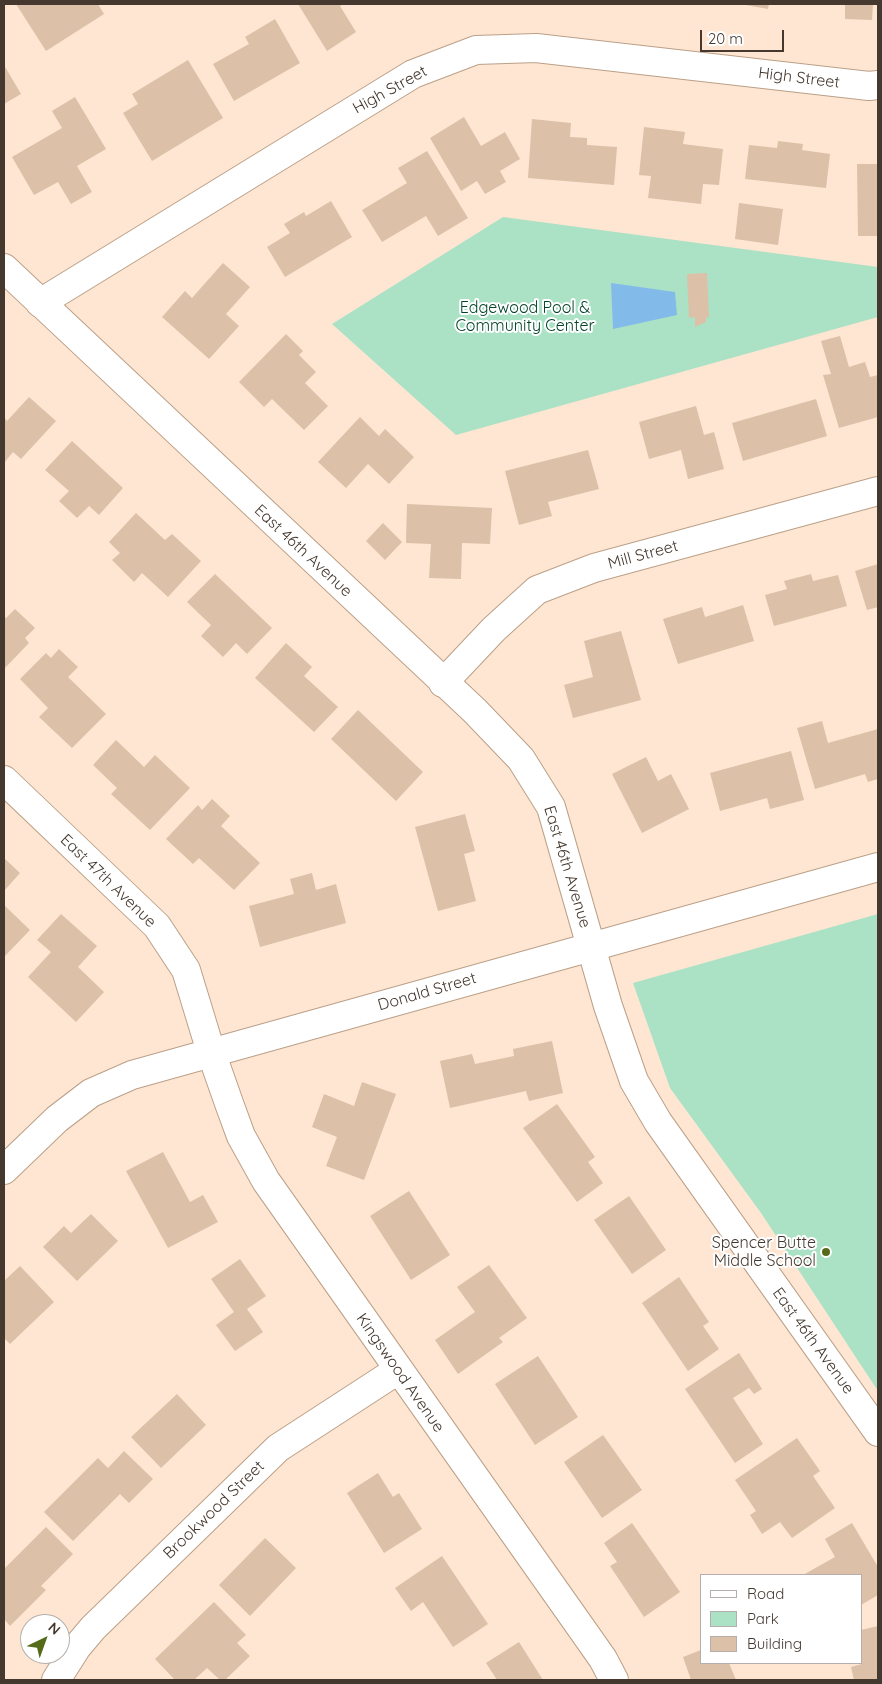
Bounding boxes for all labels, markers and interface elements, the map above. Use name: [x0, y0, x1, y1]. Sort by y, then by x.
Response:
scale bar: [702, 20, 786, 52]
text: 20 m: [708, 29, 743, 48]
street label: High Street: [349, 62, 431, 118]
street label: High Street: [757, 63, 841, 93]
park label: Edgewood Pool & Community Center: [455, 298, 595, 336]
street label: East 46th Avenue: [250, 501, 356, 601]
street label: Mill Street: [606, 536, 680, 574]
street label: East 46th Avenue: [539, 804, 595, 930]
street label: East 47th Avenue: [56, 830, 160, 932]
street label: Donald Street: [376, 969, 478, 1015]
place label: Spencer Butte Middle School: [712, 1233, 816, 1271]
marker: Spencer Butte Middle School: [820, 1246, 832, 1258]
street label: East 46th Avenue: [768, 1284, 858, 1398]
street label: Kingswood Avenue: [352, 1310, 448, 1436]
street label: Brookwood Street: [159, 1457, 269, 1563]
legend: [700, 1574, 862, 1664]
text: Road: [747, 1584, 784, 1603]
text: Park: [747, 1609, 779, 1628]
north arrow: [20, 1614, 70, 1664]
text: N: [45, 1618, 64, 1639]
text: Building: [747, 1634, 802, 1653]

